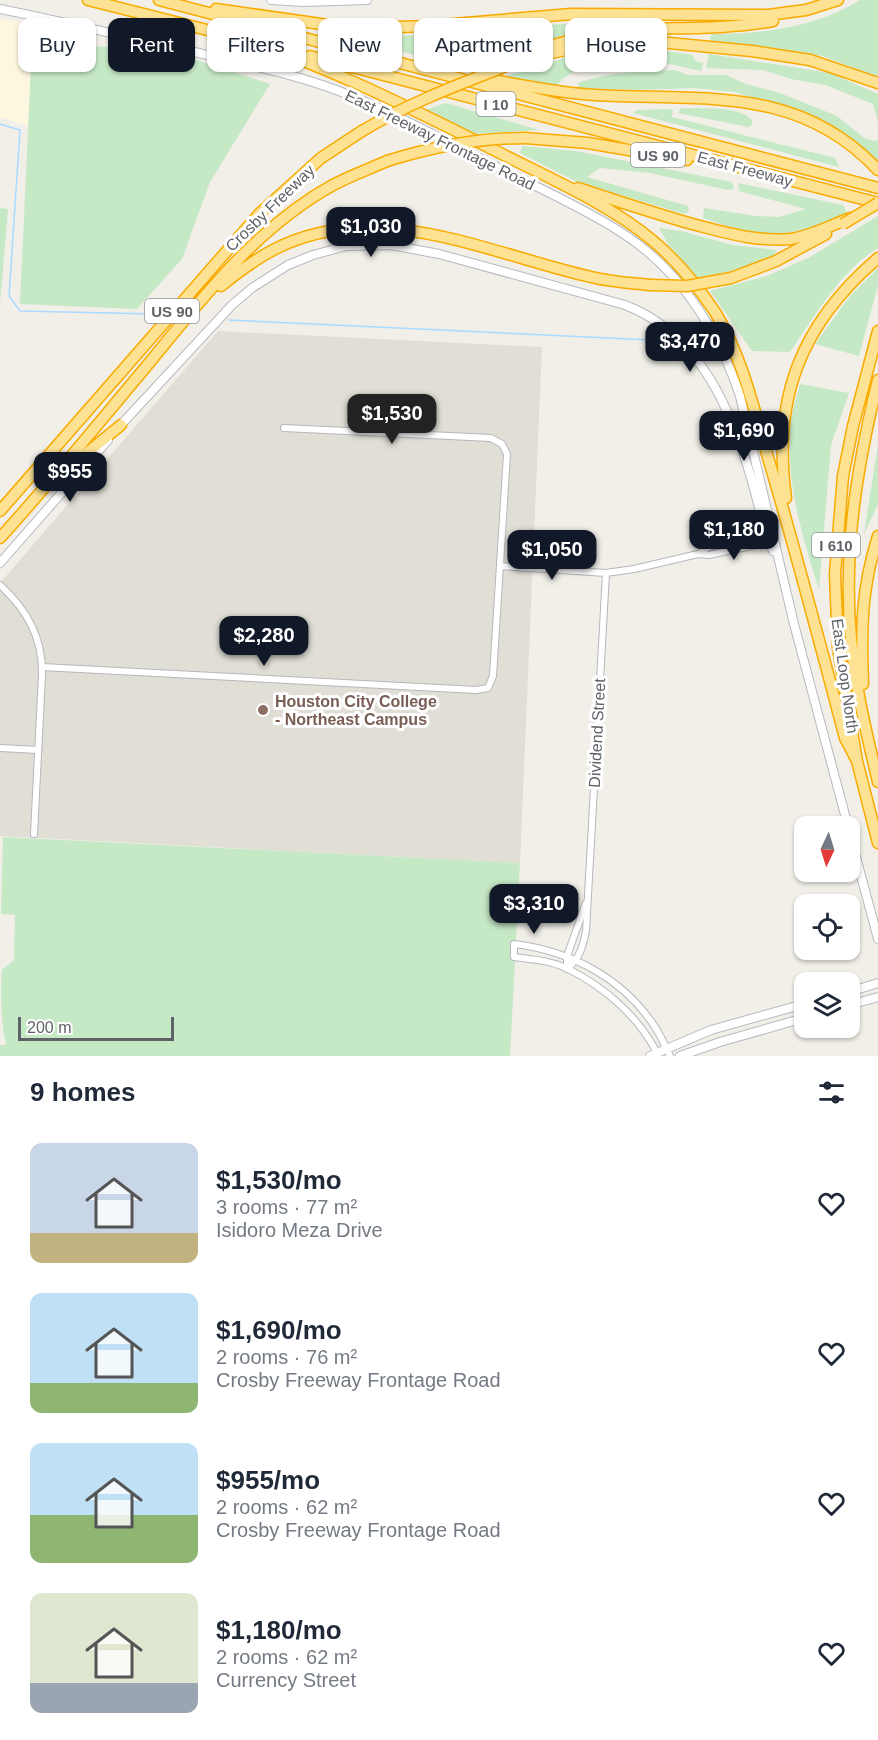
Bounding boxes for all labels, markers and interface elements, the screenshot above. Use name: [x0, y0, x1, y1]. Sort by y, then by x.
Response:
chip: Buy: [18, 18, 96, 72]
chip: Rent: [108, 18, 195, 72]
chip: Filters: [207, 18, 306, 72]
chip: New: [318, 18, 402, 72]
chip: Apartment: [414, 18, 553, 72]
chip: House: [565, 18, 667, 72]
street label: East Freeway Frontage Road: [342, 87, 538, 193]
road number: I 10: [476, 92, 516, 116]
road number: US 90: [631, 143, 685, 167]
street label: East Freeway: [696, 148, 794, 190]
street label: Crosby Freeway: [222, 161, 318, 255]
pin: $1,030: [322, 207, 420, 258]
text: $1,030: [340, 215, 402, 237]
road number: US 90: [145, 299, 199, 323]
pin: $3,470: [641, 322, 739, 373]
text: $3,470: [659, 330, 721, 352]
pin: $1,530: [343, 394, 441, 445]
text: $1,530: [361, 402, 423, 424]
pin: $1,690: [695, 411, 793, 462]
text: $1,690: [713, 419, 775, 441]
pin: $955: [34, 452, 106, 503]
text: $955: [48, 460, 92, 482]
pin: $1,180: [685, 510, 783, 561]
text: $1,180: [703, 518, 765, 540]
pin: $1,050: [503, 530, 601, 581]
road number: I 610: [812, 533, 860, 557]
text: $1,050: [521, 538, 583, 560]
pin: $2,280: [215, 616, 313, 667]
street label: East Loop North: [829, 618, 861, 734]
text: $2,280: [233, 624, 295, 646]
street label: Dividend Street: [586, 677, 608, 788]
place label: Houston City College - Northeast Campus: [275, 693, 437, 728]
marker: Houston City College - Northeast Campus: [256, 703, 270, 717]
north arrow: [794, 816, 860, 882]
map controls: [794, 816, 860, 1038]
pin: $3,310: [485, 884, 583, 935]
text: $3,310: [503, 892, 565, 914]
button: locate: [794, 894, 860, 960]
button: layers: [794, 972, 860, 1038]
scale bar: [18, 1014, 174, 1042]
text: 200 m: [27, 1019, 71, 1036]
icon: filters: [815, 1076, 848, 1109]
text: 9 homes: [30, 1077, 136, 1107]
text: $1,530/mo: [216, 1165, 342, 1195]
icon: home: [78, 1167, 150, 1239]
icon: heart: [815, 1187, 848, 1220]
text: 3 rooms · 77 m²: [216, 1196, 357, 1218]
text: Isidoro Meza Drive: [216, 1219, 383, 1241]
text: $1,690/mo: [216, 1315, 342, 1345]
icon: home: [78, 1317, 150, 1389]
icon: heart: [815, 1337, 848, 1370]
text: 2 rooms · 76 m²: [216, 1346, 357, 1368]
text: Crosby Freeway Frontage Road: [216, 1369, 501, 1391]
text: $955/mo: [216, 1465, 320, 1495]
icon: home: [78, 1467, 150, 1539]
icon: heart: [815, 1487, 848, 1520]
text: 2 rooms · 62 m²: [216, 1496, 357, 1518]
text: Crosby Freeway Frontage Road: [216, 1519, 501, 1541]
text: $1,180/mo: [216, 1615, 342, 1645]
icon: home: [78, 1617, 150, 1689]
icon: heart: [815, 1637, 848, 1670]
text: 2 rooms · 62 m²: [216, 1646, 357, 1668]
text: Currency Street: [216, 1669, 356, 1691]

